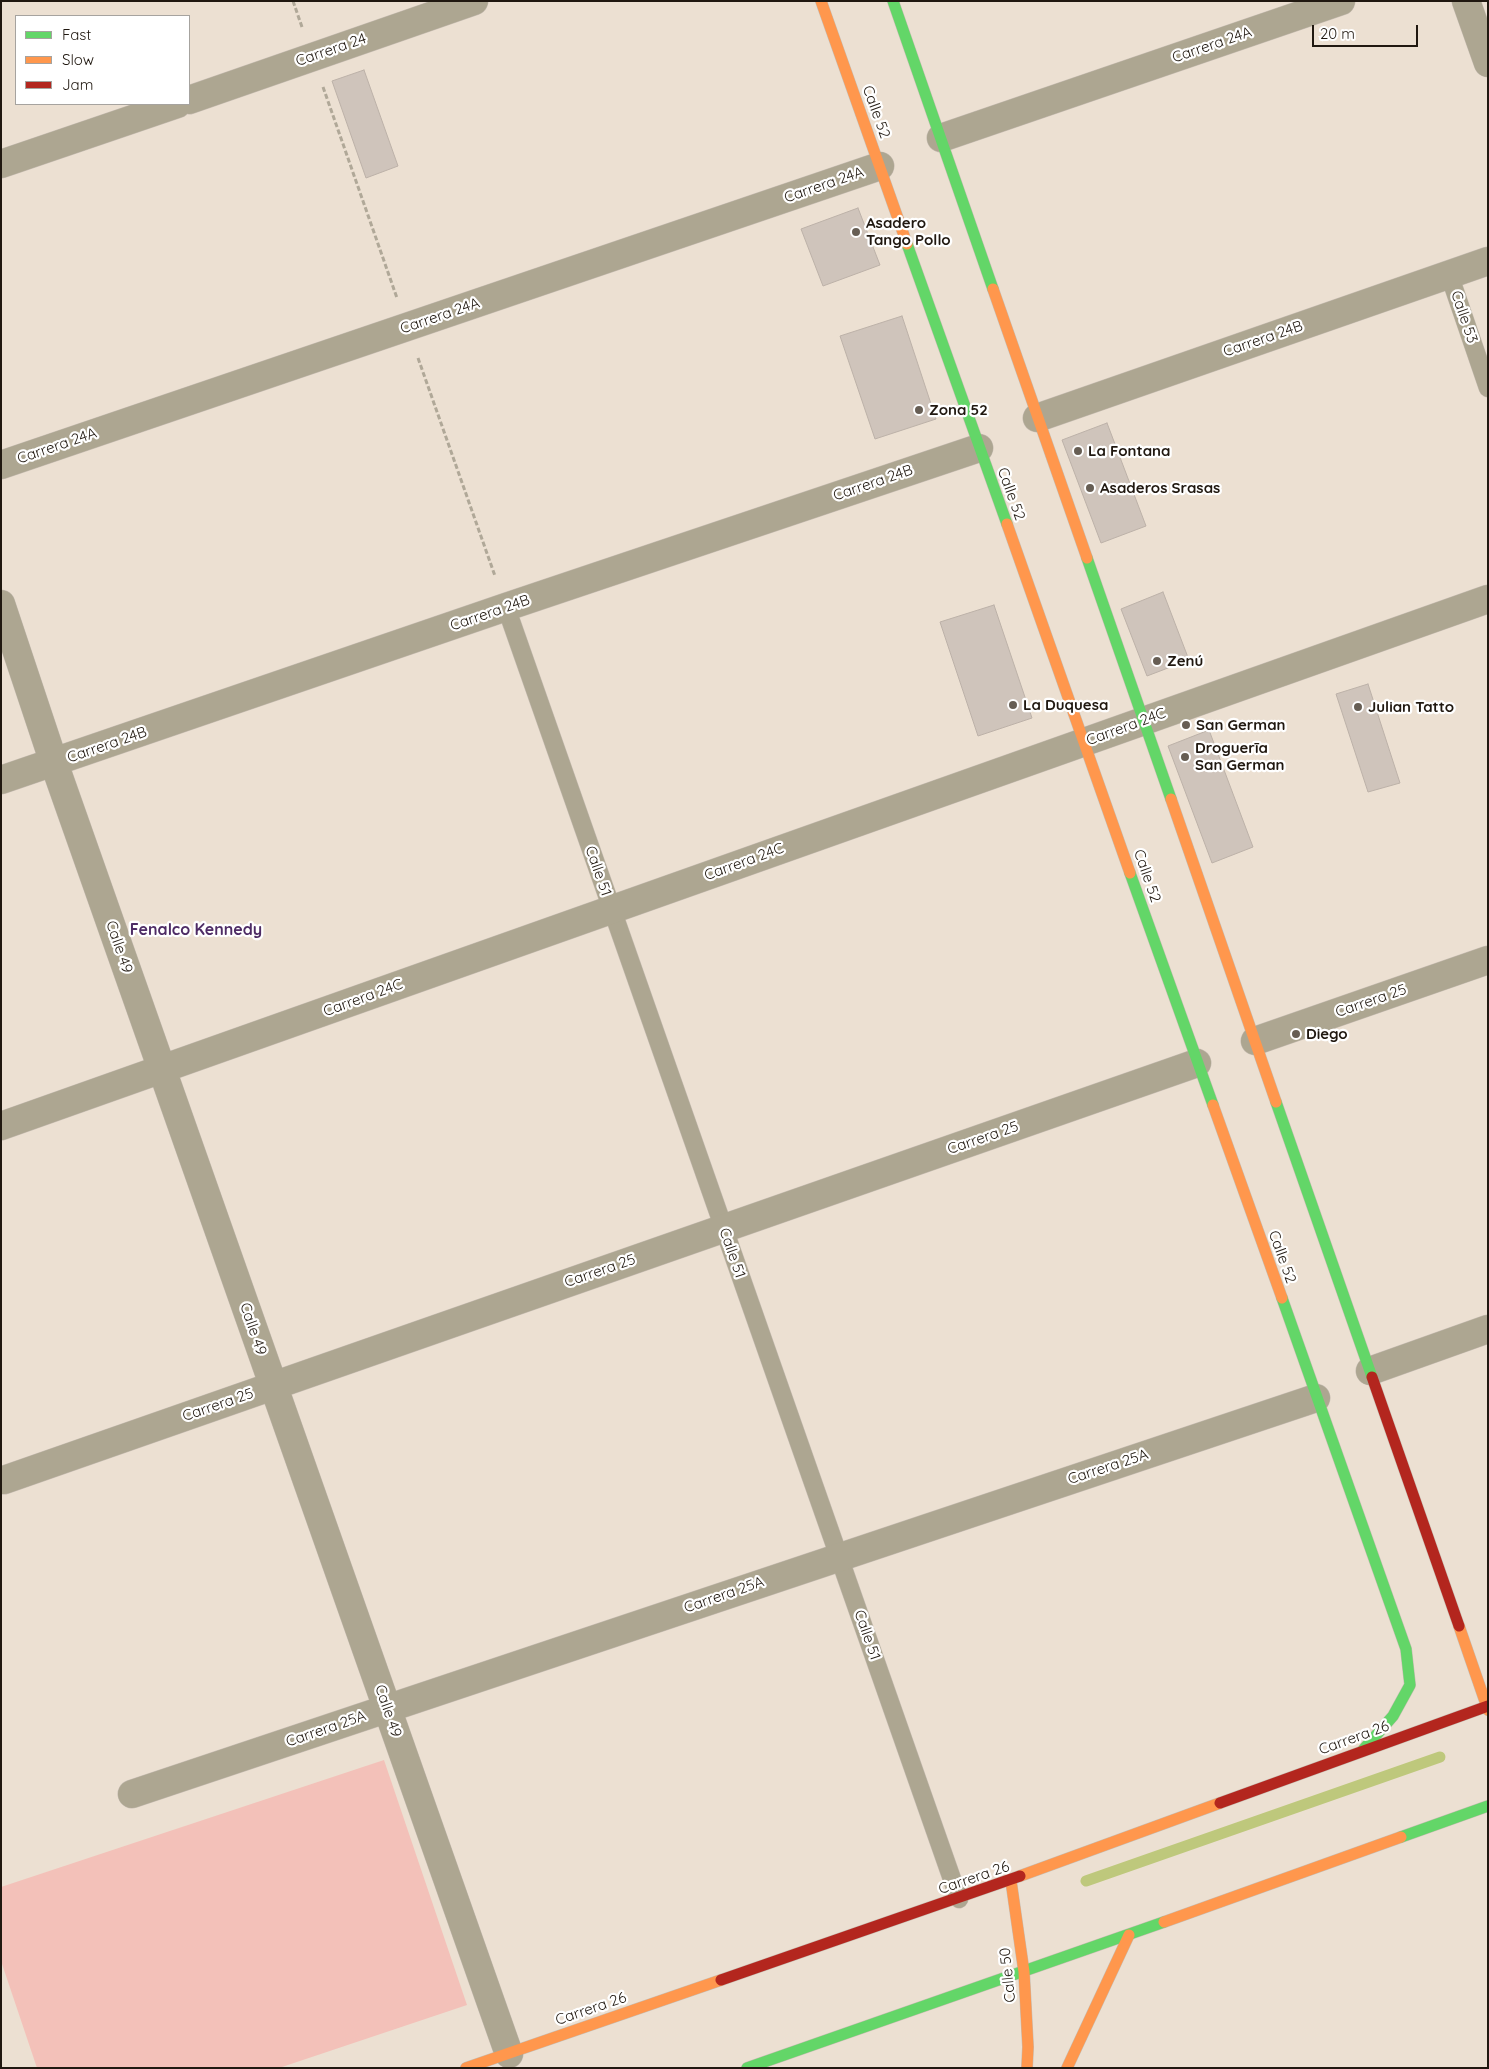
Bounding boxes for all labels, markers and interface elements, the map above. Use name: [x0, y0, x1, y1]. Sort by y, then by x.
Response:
legend: [15, 15, 190, 105]
scale bar: [1314, 15, 1420, 47]
street label: Carrera 24A: [1170, 23, 1254, 67]
text: 20 m: [1320, 24, 1355, 43]
text: Fast: [62, 25, 91, 44]
street label: Carrera 24: [293, 30, 369, 70]
text: Slow: [62, 50, 94, 69]
text: Jam: [62, 75, 93, 94]
street label: Calle 52: [858, 83, 894, 141]
street label: Carrera 24A: [782, 163, 866, 207]
place label: Asadero Tango Pollo: [866, 214, 951, 249]
marker: Asadero Tango Pollo: [850, 226, 862, 238]
street label: Calle 53: [1447, 288, 1481, 346]
street label: Carrera 24A: [398, 294, 482, 338]
street label: Carrera 24B: [1221, 317, 1305, 361]
place label: Zona 52: [929, 401, 988, 419]
marker: Zona 52: [913, 404, 925, 416]
street label: Carrera 24A: [15, 424, 99, 468]
place label: La Fontana: [1088, 442, 1170, 460]
marker: La Fontana: [1072, 445, 1084, 457]
street label: Carrera 24B: [831, 461, 915, 505]
street label: Calle 52: [993, 465, 1029, 523]
place label: Asaderos Srasas: [1100, 479, 1220, 497]
marker: Asaderos Srasas: [1084, 482, 1096, 494]
street label: Carrera 24B: [448, 591, 532, 635]
place label: Zenú: [1167, 652, 1203, 670]
marker: Zenú: [1151, 655, 1163, 667]
place label: La Duquesa: [1023, 696, 1108, 714]
place label: Julian Tatto: [1368, 698, 1454, 716]
marker: La Duquesa: [1007, 699, 1019, 711]
marker: Julian Tatto: [1352, 701, 1364, 713]
street label: Carrera 24C: [1084, 704, 1168, 750]
place label: San German: [1196, 716, 1286, 734]
marker: San German: [1180, 719, 1192, 731]
street label: Carrera 24B: [65, 723, 149, 767]
place label: Droguerīa San German: [1195, 739, 1285, 774]
marker: Droguerīa San German: [1179, 751, 1191, 763]
street label: Carrera 24C: [702, 839, 786, 885]
street label: Calle 51: [581, 844, 615, 898]
street label: Calle 52: [1130, 847, 1164, 905]
street label: Calle 49: [102, 918, 136, 976]
district label: Fenalco Kennedy: [130, 920, 262, 940]
street label: Carrera 24C: [321, 975, 405, 1021]
street label: Carrera 25: [1333, 980, 1409, 1022]
place label: Diego: [1306, 1025, 1348, 1043]
marker: Diego: [1290, 1028, 1302, 1040]
street label: Carrera 25: [945, 1117, 1021, 1159]
street label: Calle 51: [715, 1226, 749, 1280]
street label: Calle 52: [1264, 1228, 1300, 1286]
street label: Carrera 25: [562, 1250, 638, 1292]
street label: Calle 49: [236, 1300, 270, 1358]
street label: Carrera 25: [180, 1384, 256, 1426]
street label: Carrera 25A: [1065, 1446, 1151, 1488]
street label: Carrera 25A: [682, 1573, 766, 1617]
street label: Calle 51: [850, 1608, 884, 1662]
street label: Calle 49: [371, 1682, 405, 1740]
street label: Carrera 25A: [284, 1707, 368, 1751]
street label: Carrera 26: [1316, 1717, 1392, 1759]
street label: Carrera 26: [936, 1857, 1012, 1899]
street label: Calle 50: [996, 1947, 1020, 2003]
street label: Carrera 26: [553, 1988, 629, 2030]

